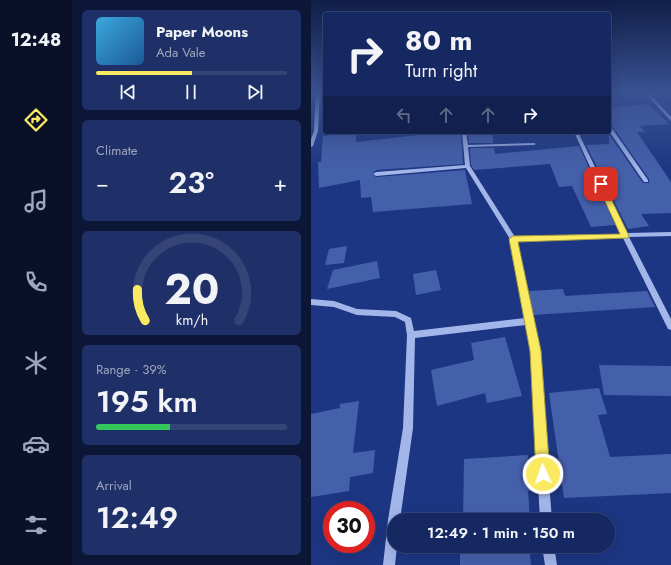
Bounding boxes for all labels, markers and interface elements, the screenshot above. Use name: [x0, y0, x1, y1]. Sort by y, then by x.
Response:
text: 80 m: [405, 20, 472, 61]
text: Paper Moons: [156, 21, 248, 43]
text: 12:48: [11, 27, 61, 53]
icon: right: [339, 28, 391, 80]
text: Ada Vale: [156, 43, 205, 62]
text: Turn right: [405, 58, 477, 84]
icon: previous: [117, 81, 139, 103]
icon: pause: [180, 81, 202, 103]
icon: next: [244, 81, 266, 103]
icon: left: [393, 104, 415, 126]
icon: ahead: [435, 104, 457, 126]
icon: ahead: [477, 104, 499, 126]
icon: right: [519, 104, 541, 126]
icon: directions: [22, 106, 50, 134]
text: Climate: [96, 141, 137, 160]
text: 23°: [168, 161, 214, 204]
text: −: [96, 167, 109, 199]
text: +: [273, 167, 287, 199]
pin: [584, 167, 618, 201]
icon: arrive: [590, 173, 612, 195]
icon: music: [22, 187, 50, 215]
text: 20: [164, 258, 219, 319]
icon: phone: [22, 268, 50, 296]
text: km/h: [175, 309, 208, 329]
icon: climate: [22, 349, 50, 377]
text: Range · 39%: [96, 360, 167, 379]
text: 195 km: [96, 380, 198, 423]
icon: car: [22, 430, 50, 458]
position arrow: [522, 453, 564, 495]
text: Arrival: [96, 476, 132, 495]
text: 12:49: [96, 496, 178, 539]
speed limit sign: 30: [323, 501, 375, 553]
icon: filters: [22, 511, 50, 539]
text: 12:49 · 1 min · 150 m: [427, 522, 575, 544]

